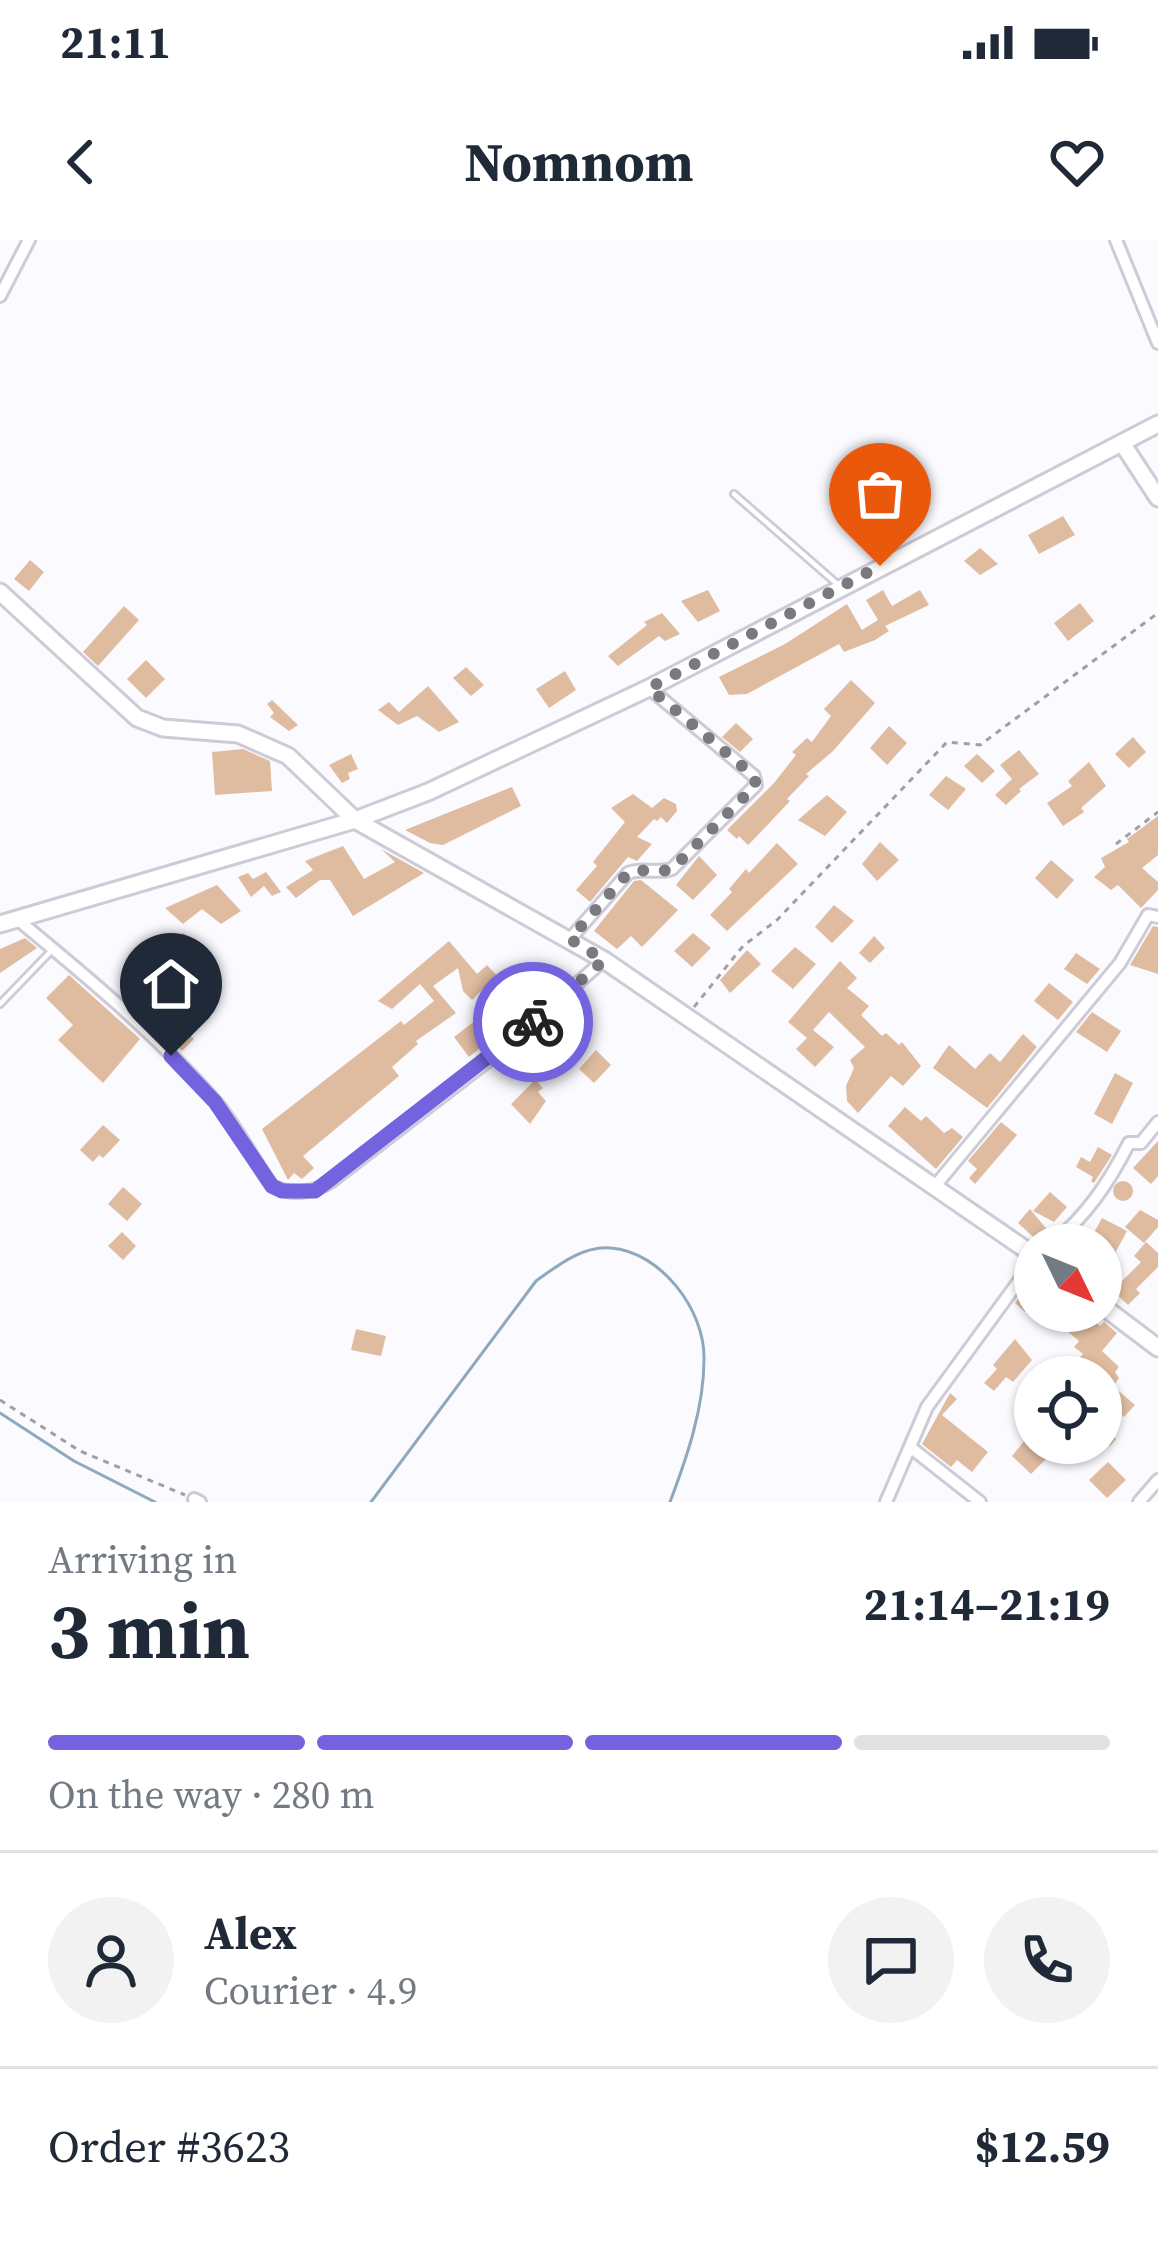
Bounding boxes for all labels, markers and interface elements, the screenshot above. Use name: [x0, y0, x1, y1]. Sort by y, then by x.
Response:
text: 21:11: [60, 11, 171, 73]
text: Nomnom: [464, 125, 694, 199]
icon: back: [48, 129, 114, 195]
icon: heart: [1044, 129, 1110, 195]
pin: [829, 443, 931, 566]
icon: bag: [847, 461, 913, 527]
pin: [120, 933, 222, 1056]
icon: home: [138, 951, 204, 1017]
courier: [473, 962, 593, 1082]
icon: bike: [500, 989, 566, 1055]
north arrow: [1014, 1224, 1122, 1332]
map controls: [1014, 1224, 1122, 1464]
button: locate: [1014, 1356, 1122, 1464]
text: Arriving in: [48, 1533, 237, 1586]
text: 21:14–21:19: [864, 1573, 1110, 1635]
text: 3 min: [48, 1577, 250, 1684]
text: On the way · 280 m: [48, 1768, 375, 1821]
button: person: [48, 1897, 174, 2023]
button: chat: [828, 1897, 954, 2023]
button: phone: [984, 1897, 1110, 2023]
text: Alex: [204, 1902, 297, 1964]
text: Courier · 4.9: [204, 1964, 417, 2017]
text: Order #3623: [48, 2115, 290, 2177]
text: $12.59: [975, 2115, 1110, 2177]

